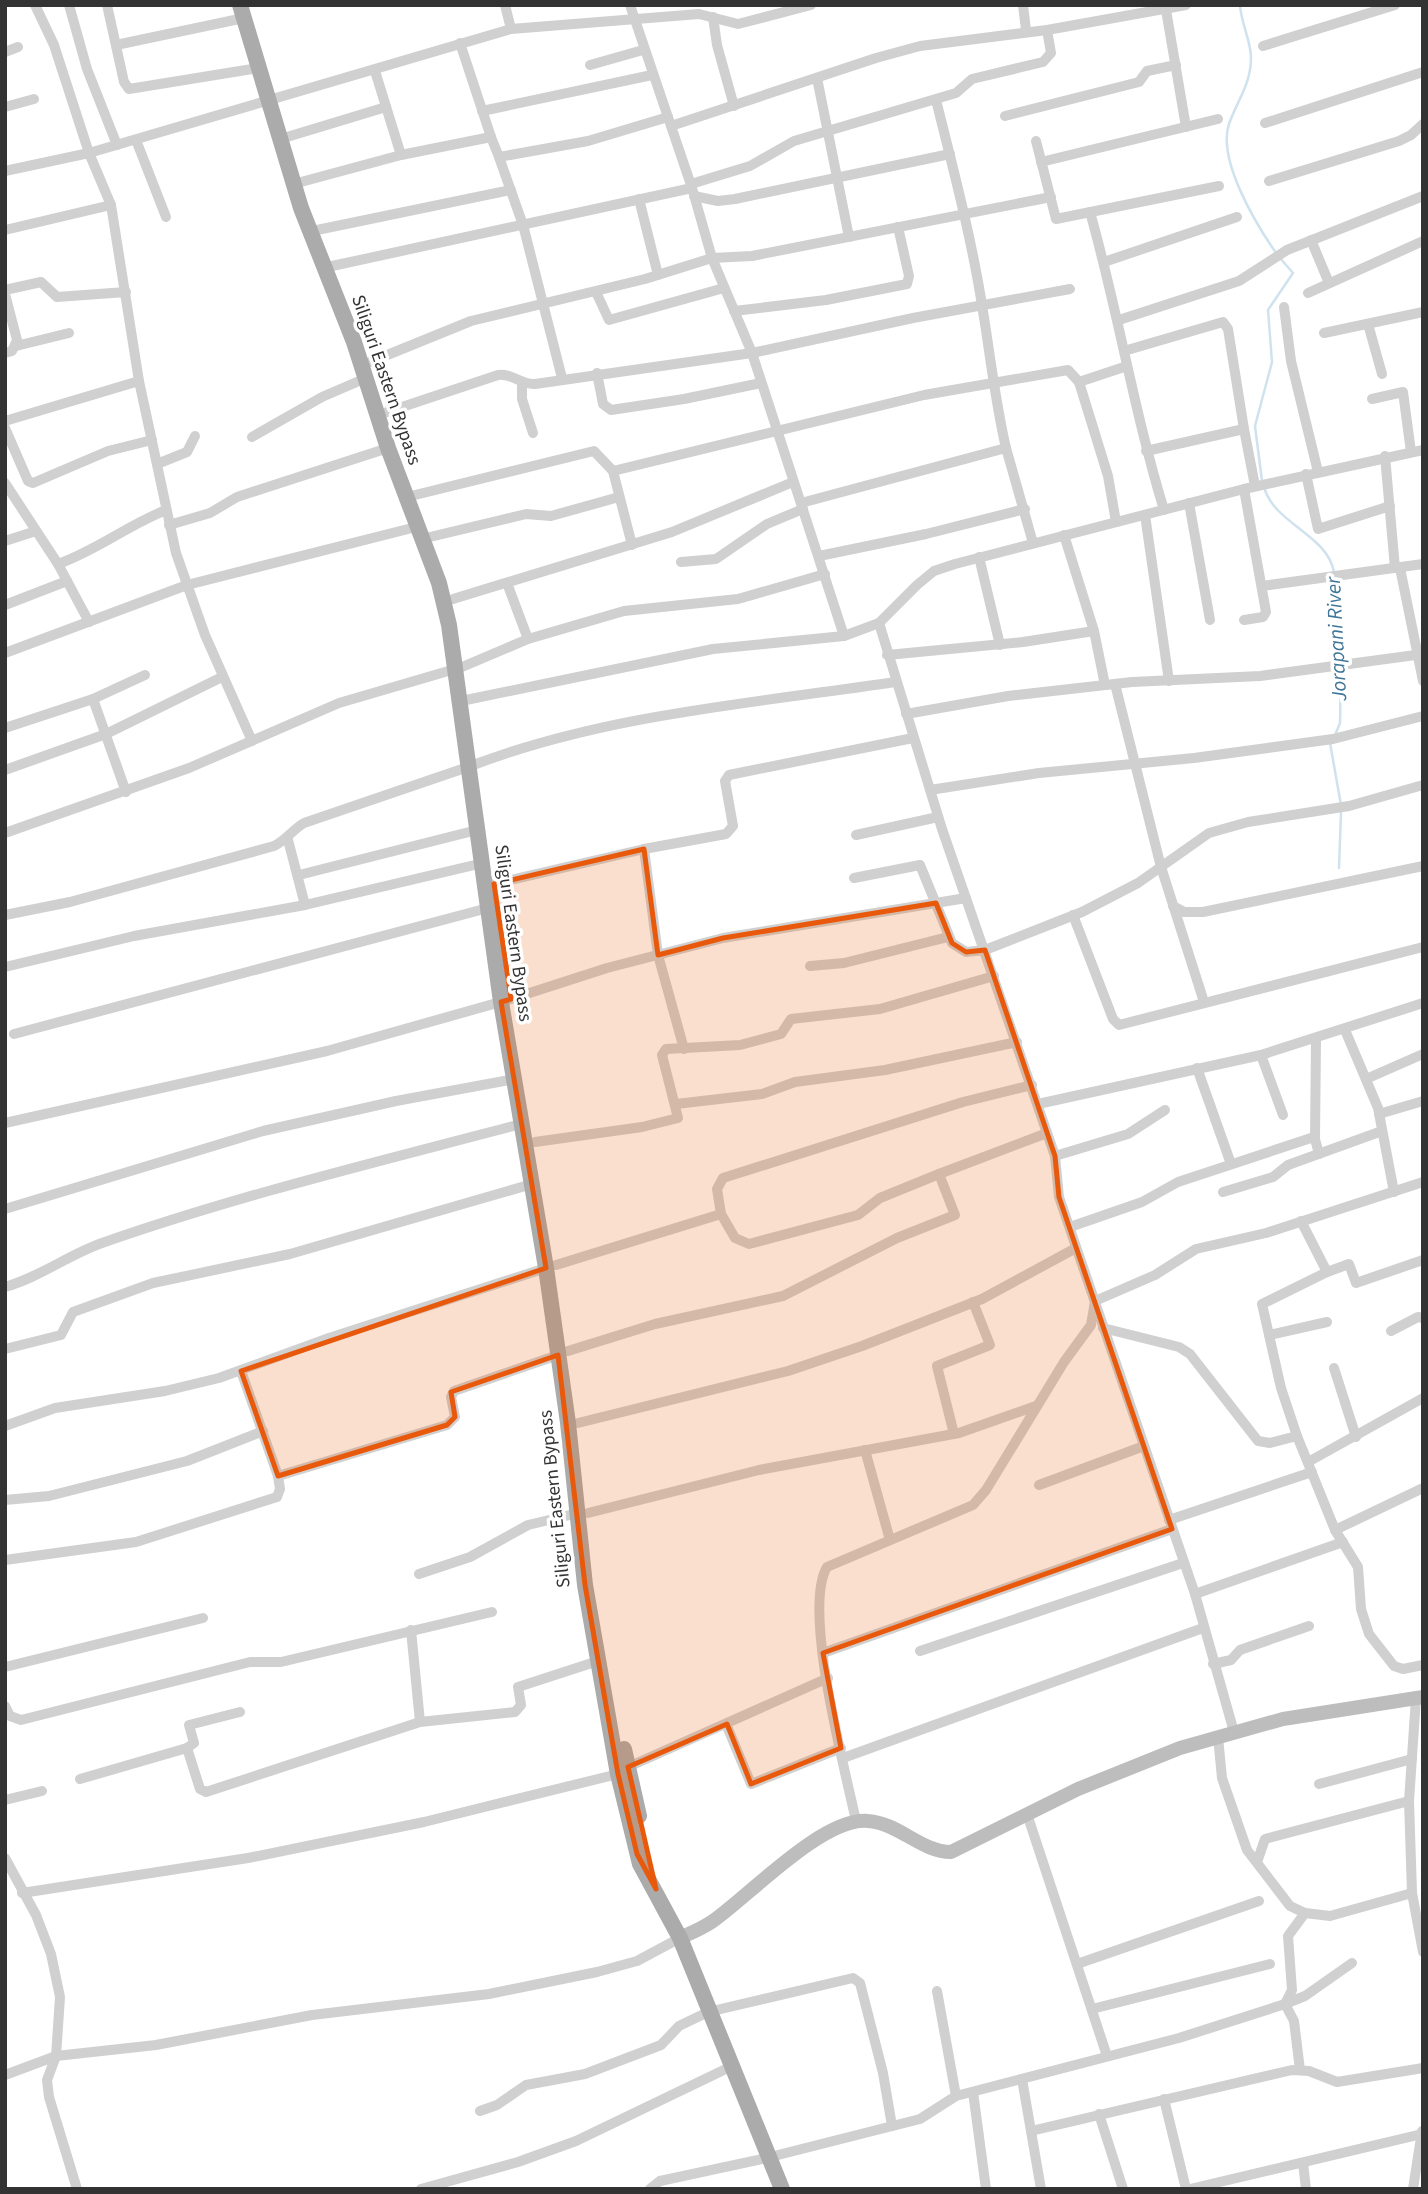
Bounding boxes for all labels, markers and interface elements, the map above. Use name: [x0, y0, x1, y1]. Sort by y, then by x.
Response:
street label: Siliguri Eastern Bypass: [344, 291, 428, 469]
water label: Jorapani River: [1318, 575, 1354, 703]
street label: Siliguri Eastern Bypass: [487, 843, 539, 1023]
street label: Siliguri Eastern Bypass: [532, 1409, 578, 1589]

